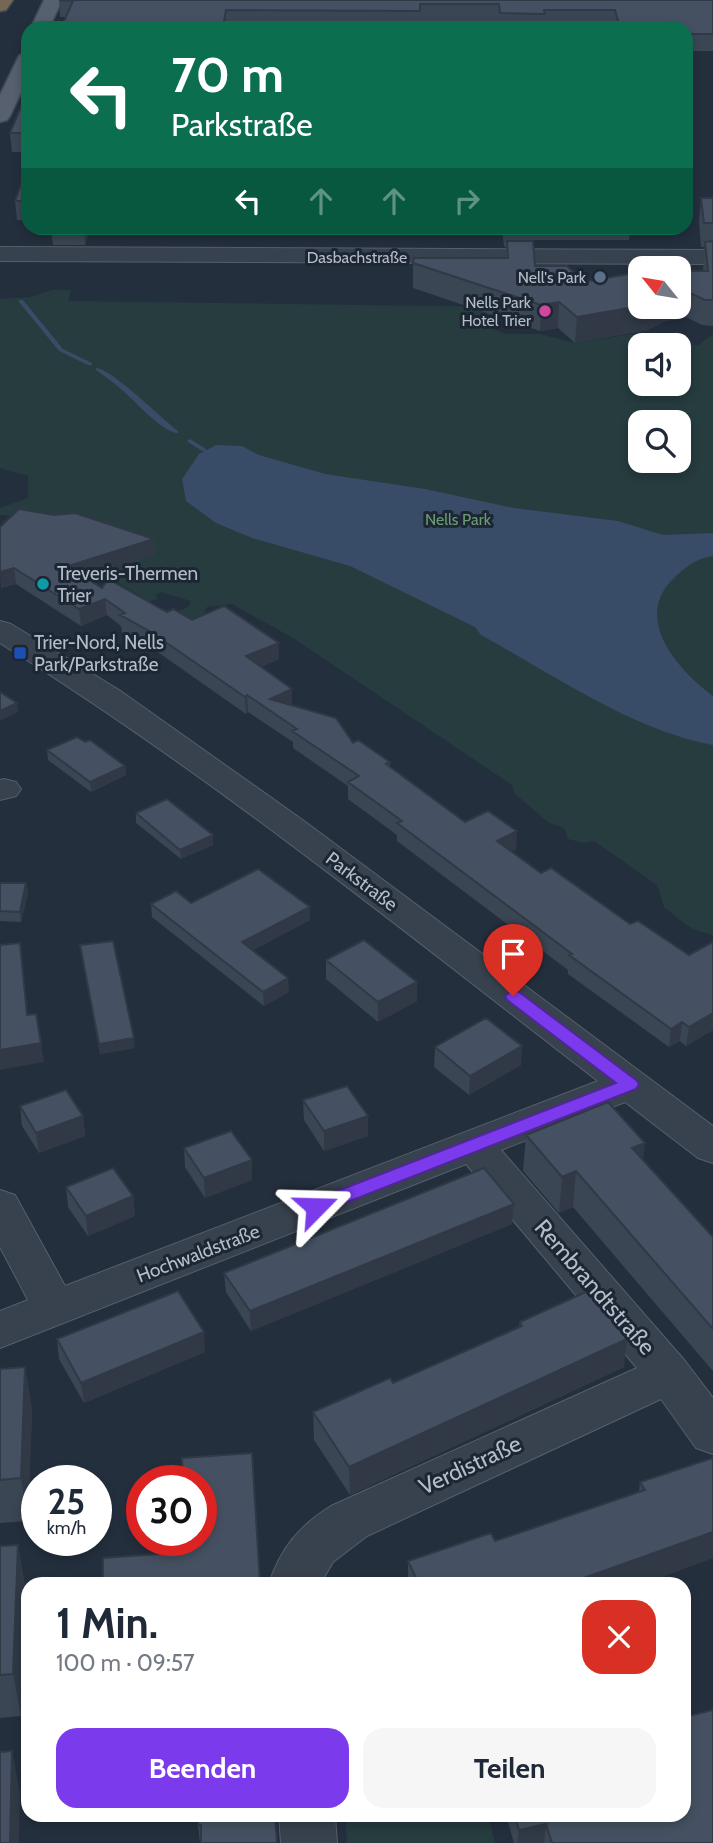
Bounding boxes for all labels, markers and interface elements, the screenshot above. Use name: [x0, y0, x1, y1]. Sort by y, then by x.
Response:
text: 70 m: [171, 45, 284, 104]
icon: left: [56, 49, 147, 140]
text: Parkstraße: [171, 105, 313, 144]
icon: left: [229, 182, 267, 220]
icon: ahead: [302, 182, 340, 220]
icon: ahead: [375, 182, 413, 220]
icon: right: [448, 182, 486, 220]
street label: Dasbachstraße: [307, 248, 407, 267]
north arrow: [628, 256, 691, 318]
map controls: [628, 256, 691, 473]
place label: Nell's Park: [518, 268, 587, 287]
marker: Nell's Park: [592, 269, 608, 285]
place label: Nells Park Hotel Trier: [462, 293, 532, 330]
marker: Nells Park Hotel Trier: [537, 303, 553, 319]
button: sound: [628, 333, 691, 396]
button: search: [628, 410, 691, 473]
park label: Nells Park: [425, 510, 492, 529]
place label: Treveris-Thermen Trier: [57, 562, 198, 607]
marker: Treveris-Thermen Trier: [35, 576, 51, 592]
place label: Trier-Nord, Nells Park/Parkstraße: [34, 631, 164, 676]
marker: Trier-Nord, Nells Park/Parkstraße: [12, 645, 28, 661]
street label: Parkstraße: [321, 847, 402, 916]
pin: [483, 924, 543, 996]
icon: arrive: [494, 935, 532, 973]
position arrow: [279, 1170, 353, 1244]
street label: Rembrandtstraße: [529, 1214, 661, 1361]
street label: Hochwaldstraße: [133, 1219, 263, 1287]
street label: Verdistraße: [415, 1429, 526, 1501]
speed limit sign: 30: [126, 1465, 217, 1556]
text: 25: [48, 1480, 85, 1523]
text: km/h: [47, 1517, 86, 1539]
text: 1 Min.: [56, 1597, 158, 1649]
button: close: [582, 1600, 656, 1674]
text: 100 m · 09:57: [56, 1649, 195, 1677]
button: Beenden: [56, 1728, 349, 1808]
button: Teilen: [363, 1728, 656, 1808]

